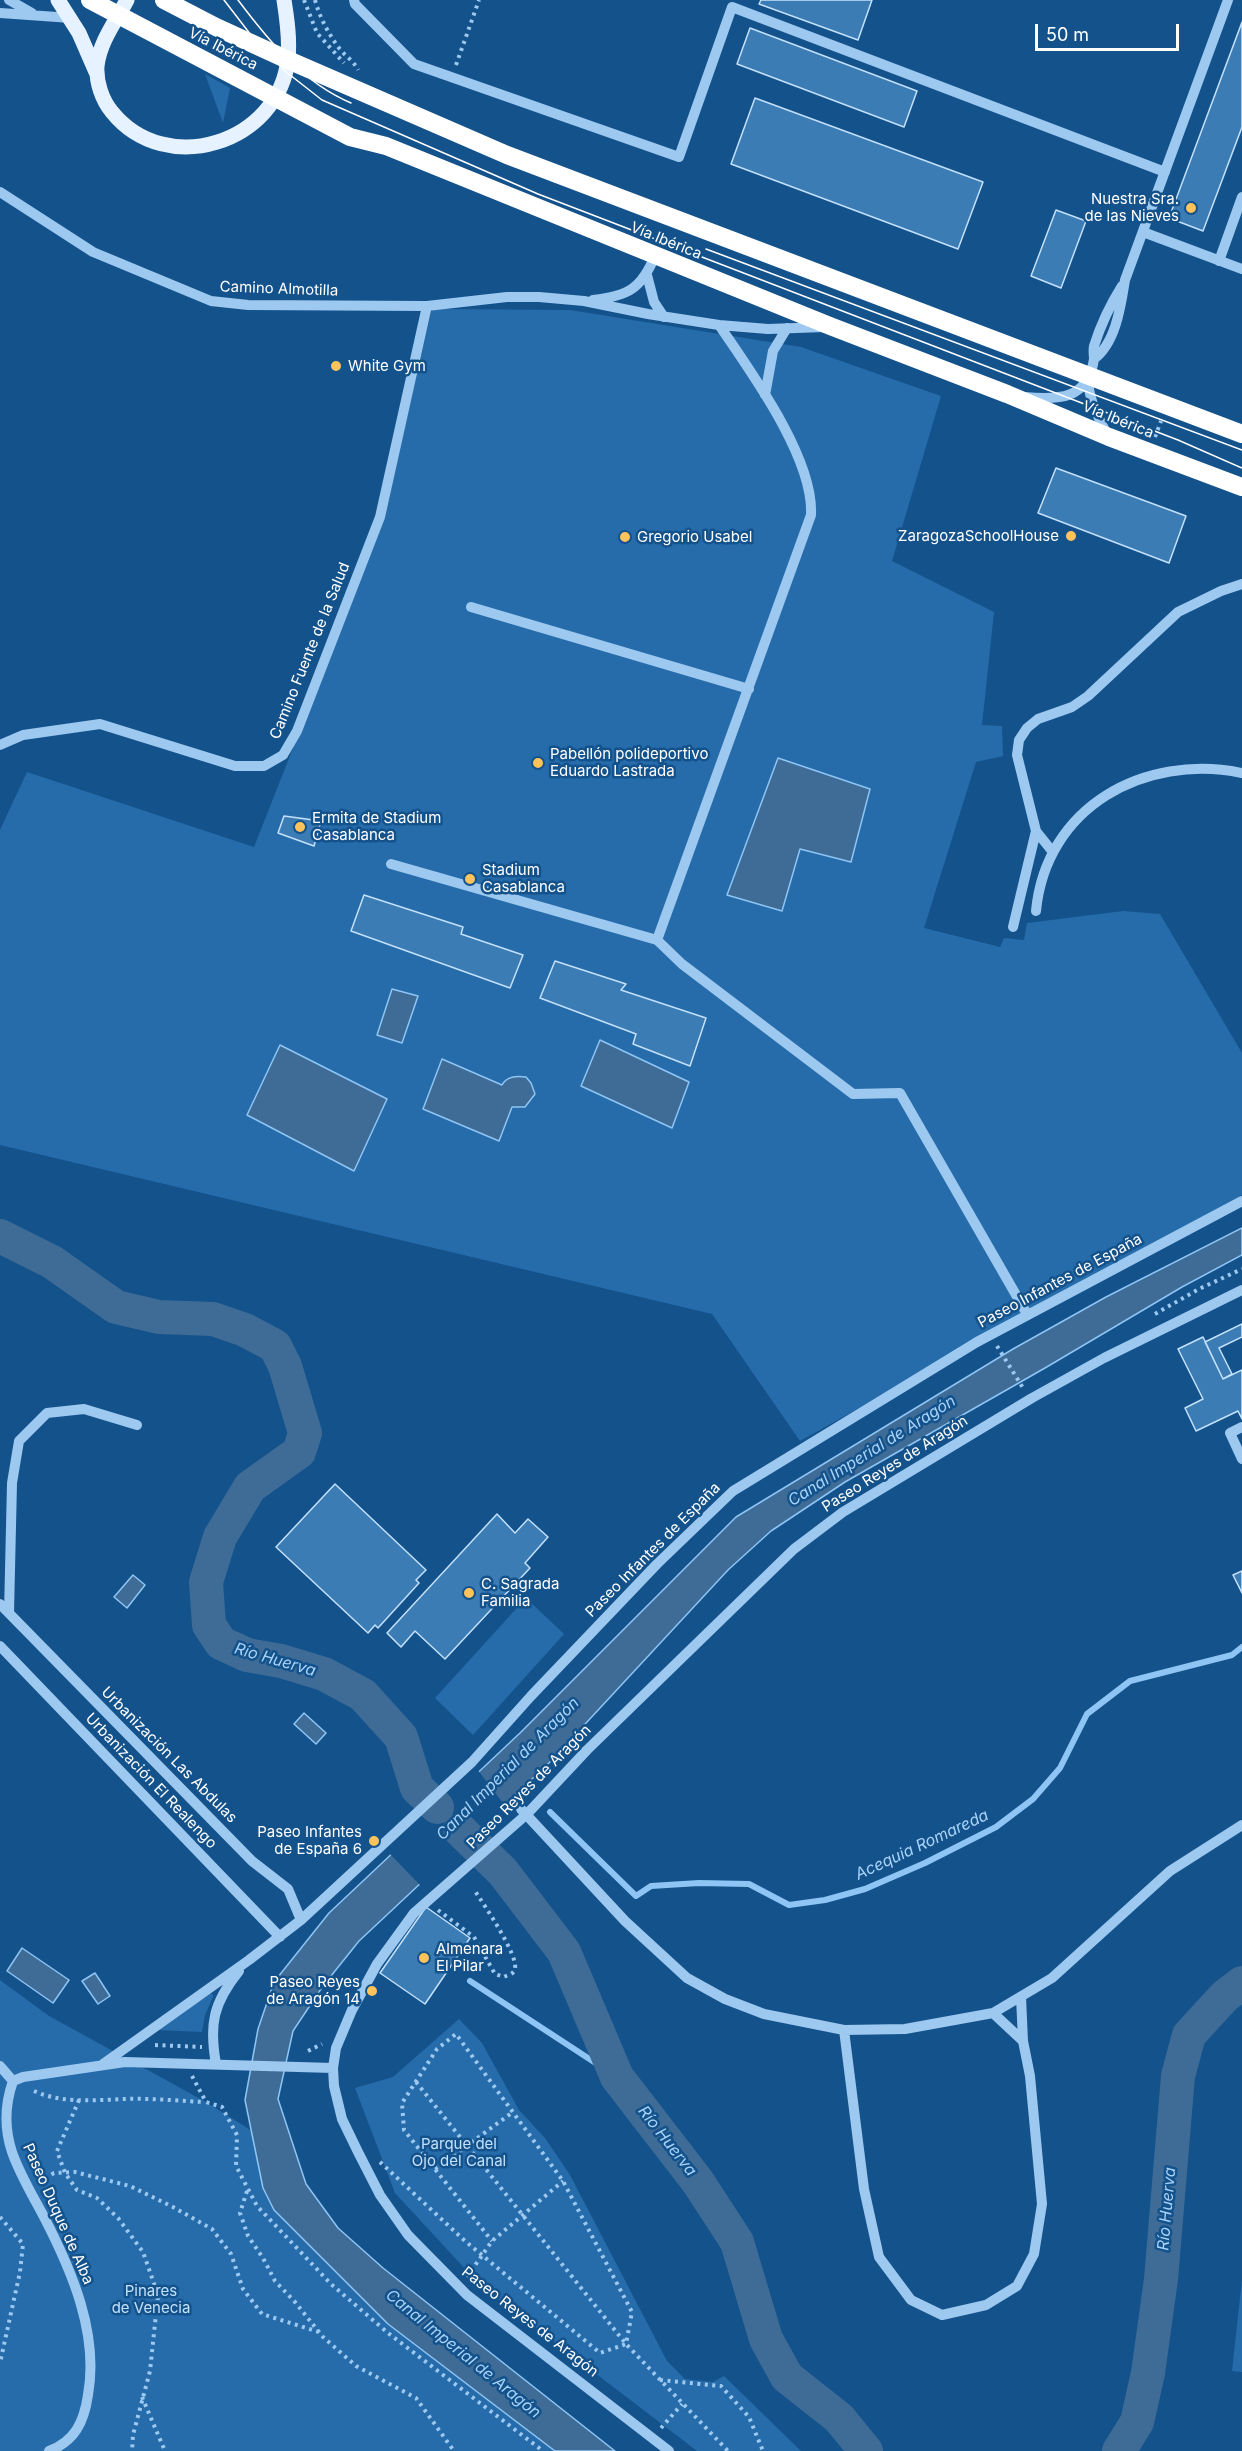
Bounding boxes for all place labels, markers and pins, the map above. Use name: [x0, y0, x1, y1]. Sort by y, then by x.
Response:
place label: Nuestra Sra. de las Nieves: [1084, 190, 1179, 225]
marker: Nuestra Sra. de las Nieves: [1184, 201, 1198, 215]
place label: White Gym: [348, 357, 426, 375]
marker: White Gym: [329, 359, 343, 373]
place label: ZaragozaSchoolHouse: [898, 527, 1059, 545]
place label: Gregorio Usabel: [637, 528, 752, 546]
marker: ZaragozaSchoolHouse: [1064, 529, 1078, 543]
marker: Gregorio Usabel: [618, 530, 632, 544]
place label: Pabellón polideportivo Eduardo Lastrada: [550, 745, 708, 780]
marker: Pabellón polideportivo Eduardo Lastrada: [531, 756, 545, 770]
place label: Ermita de Stadium Casablanca: [312, 809, 441, 844]
marker: Ermita de Stadium Casablanca: [293, 820, 307, 834]
place label: Stadium Casablanca: [482, 861, 565, 896]
marker: Stadium Casablanca: [463, 872, 477, 886]
place label: C. Sagrada Familia: [481, 1575, 559, 1610]
marker: C. Sagrada Familia: [462, 1586, 476, 1600]
place label: Paseo Infantes de España 6: [257, 1823, 362, 1858]
marker: Paseo Infantes de España 6: [367, 1834, 381, 1848]
place label: Almenara El Pilar: [436, 1940, 503, 1975]
marker: Almenara El Pilar: [417, 1951, 431, 1965]
place label: Paseo Reyes de Aragón 14: [266, 1973, 360, 2008]
marker: Paseo Reyes de Aragón 14: [365, 1984, 379, 1998]

